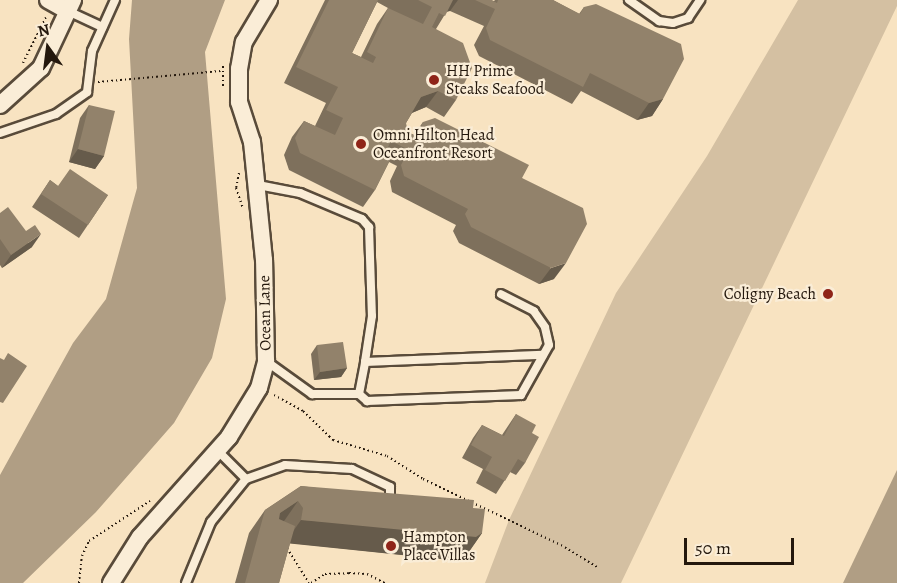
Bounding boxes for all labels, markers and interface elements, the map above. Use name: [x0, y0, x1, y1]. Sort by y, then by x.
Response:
north arrow: [18, 18, 78, 78]
text: N: [35, 18, 52, 43]
place label: HH Prime Steaks Seafood: [446, 61, 544, 99]
marker: HH Prime Steaks Seafood: [427, 73, 441, 87]
place label: Omni Hilton Head Oceanfront Resort: [373, 125, 494, 163]
marker: Omni Hilton Head Oceanfront Resort: [354, 137, 368, 151]
street label: Ocean Lane: [255, 275, 275, 351]
place label: Coligny Beach: [724, 284, 816, 304]
marker: Coligny Beach: [821, 287, 835, 301]
scale bar: [687, 526, 796, 564]
place label: Hampton Place Villas: [403, 527, 475, 565]
text: 50 m: [695, 536, 731, 560]
marker: Hampton Place Villas: [384, 539, 398, 553]

